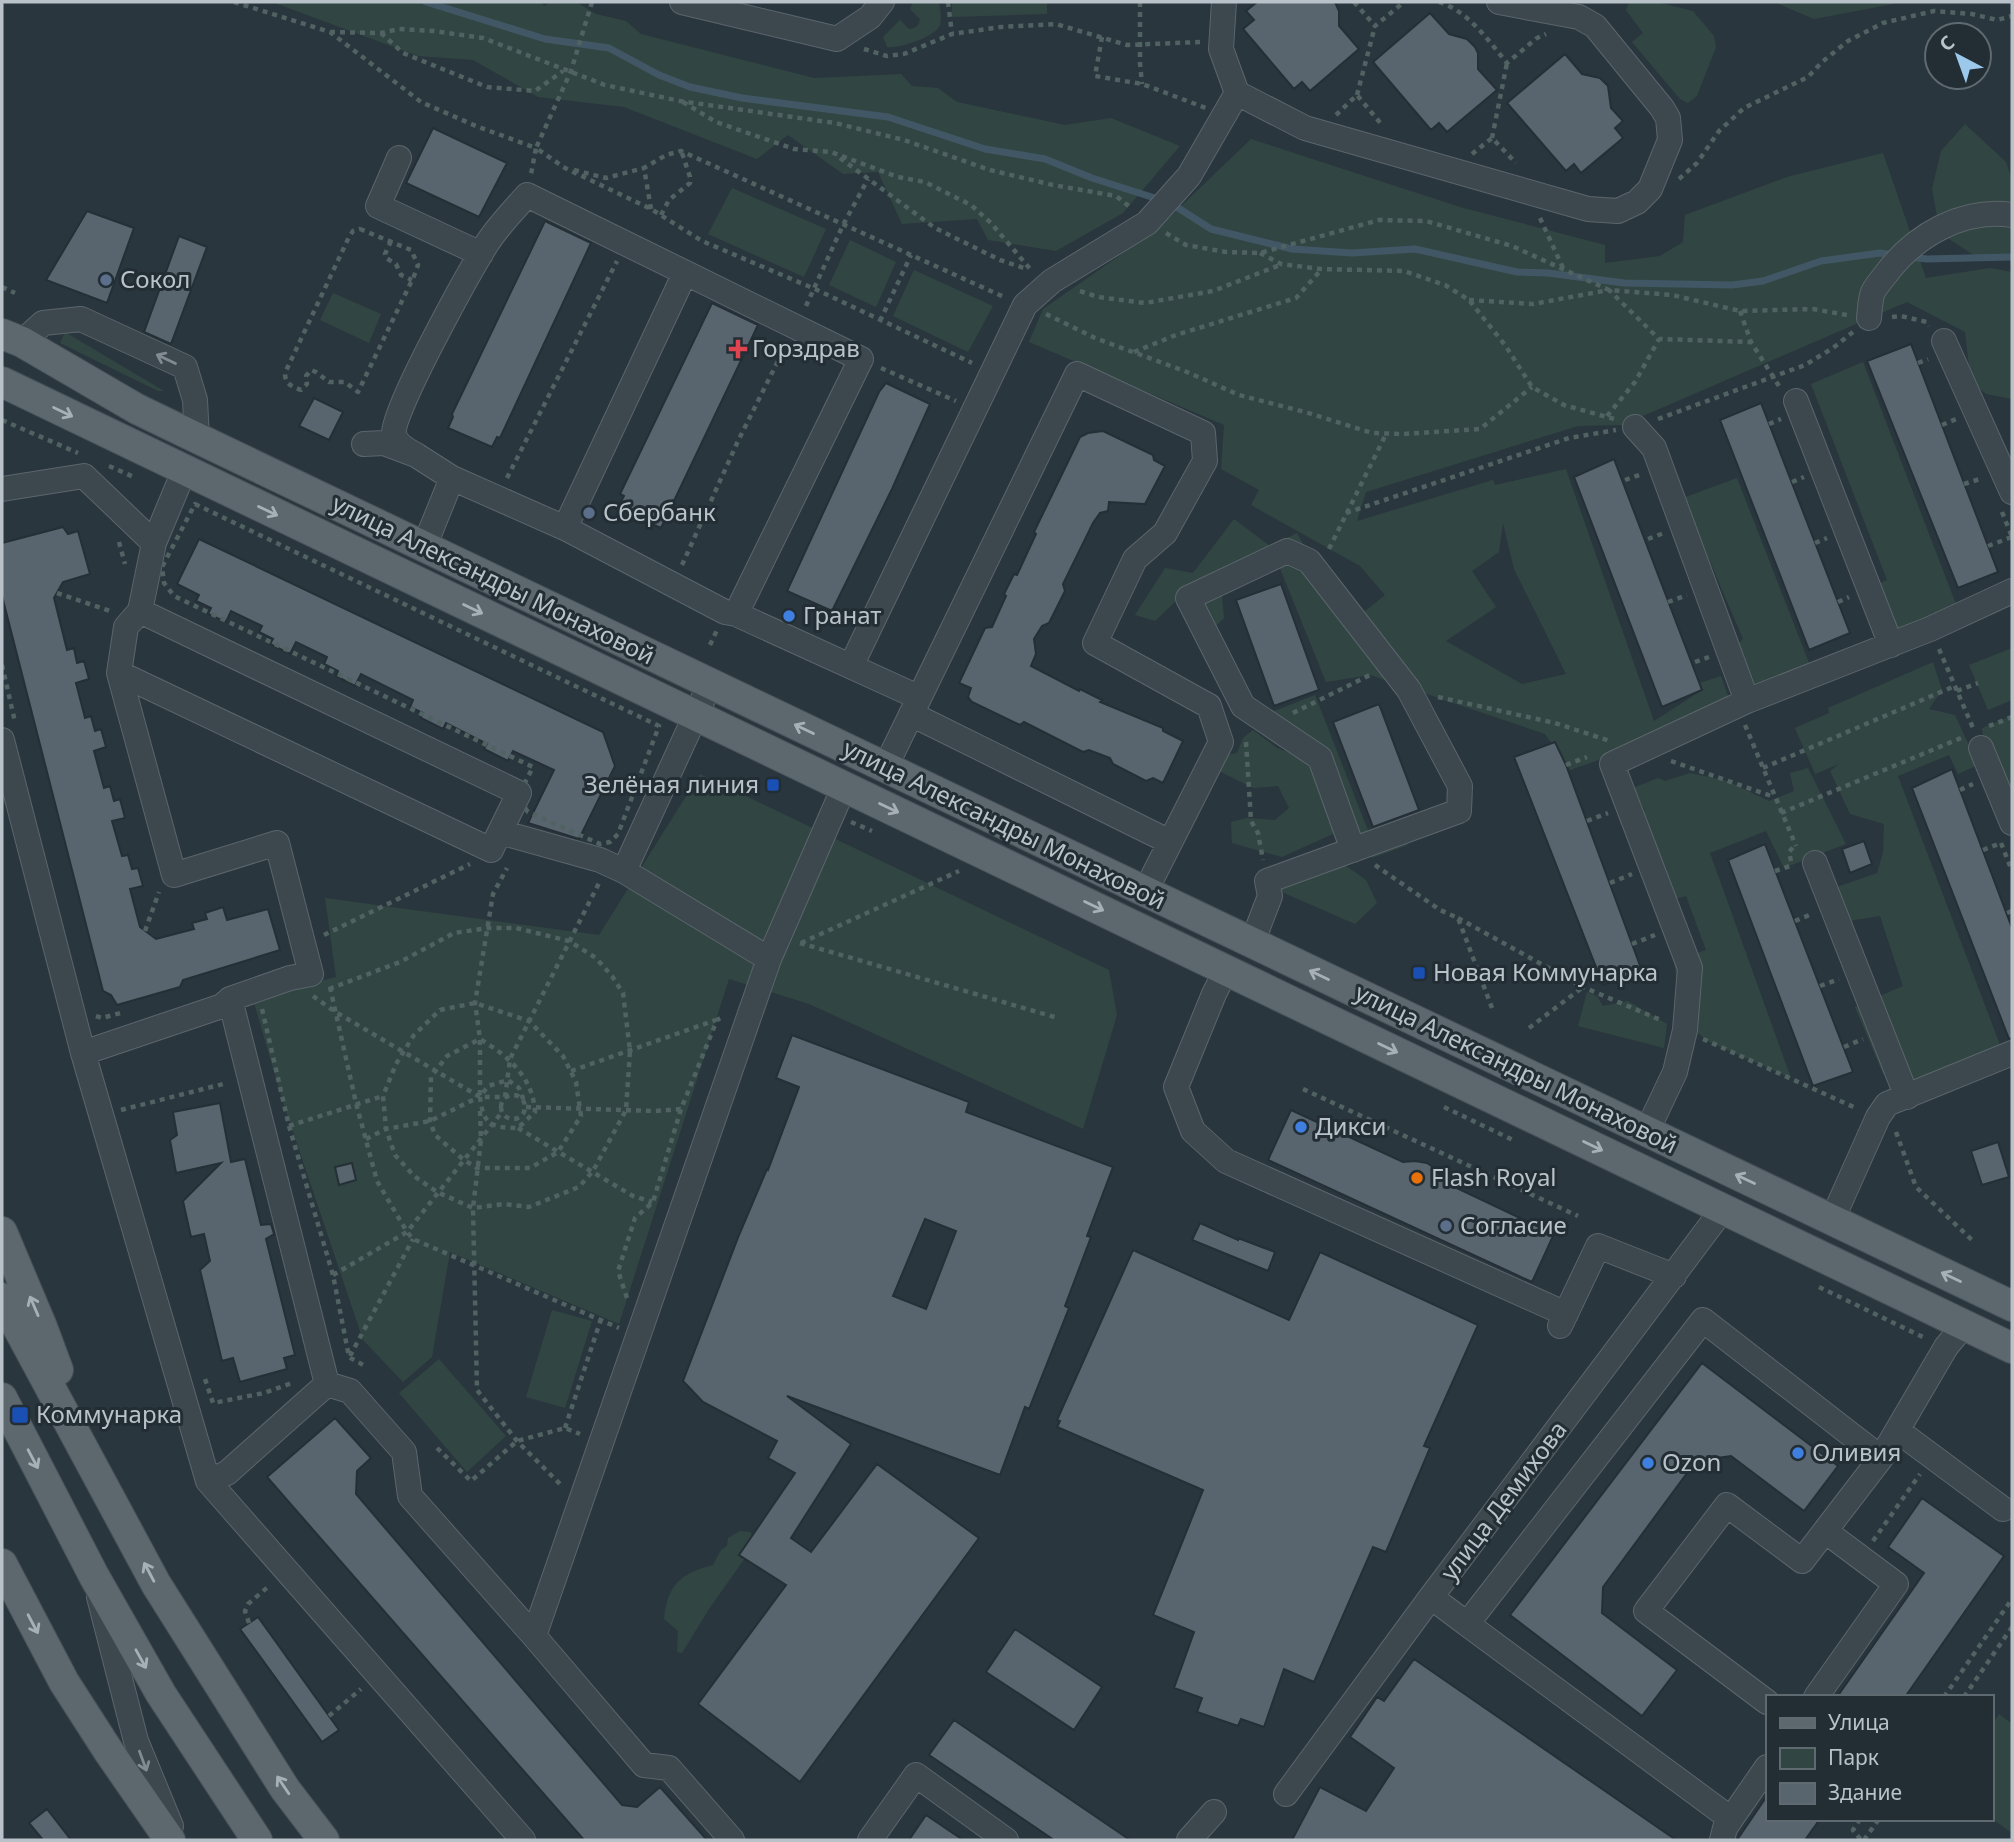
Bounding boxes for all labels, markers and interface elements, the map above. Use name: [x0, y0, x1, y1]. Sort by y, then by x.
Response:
north arrow: [1923, 21, 1993, 91]
text: С: [1934, 29, 1960, 57]
place label: Сокол: [120, 262, 190, 295]
marker: Сокол: [98, 272, 114, 288]
place label: Горздрав: [752, 331, 860, 364]
marker: Горздрав: [730, 341, 746, 357]
one-way arrow: [156, 351, 177, 365]
one-way arrow: [52, 406, 73, 420]
street label: улица Александры Монаховой: [327, 486, 660, 671]
place label: Сбербанк: [603, 495, 716, 528]
one-way arrow: [257, 505, 278, 518]
marker: Сбербанк: [581, 505, 597, 521]
place label: Гранат: [803, 598, 881, 631]
one-way arrow: [462, 603, 483, 617]
marker: Гранат: [781, 608, 797, 624]
one-way arrow: [794, 722, 815, 735]
street label: улица Александры Монаховой: [838, 731, 1171, 916]
place label: Зелёная линия: [584, 767, 759, 800]
marker: Зелёная линия: [765, 777, 781, 793]
one-way arrow: [878, 802, 899, 816]
one-way arrow: [1084, 901, 1105, 914]
place label: Новая Коммунарка: [1433, 955, 1658, 988]
marker: Новая Коммунарка: [1411, 965, 1427, 981]
one-way arrow: [1309, 968, 1330, 981]
street label: улица Александры Монаховой: [1350, 975, 1683, 1160]
one-way arrow: [1377, 1041, 1398, 1055]
place label: Дикси: [1315, 1109, 1386, 1142]
marker: Дикси: [1293, 1119, 1309, 1135]
one-way arrow: [1582, 1140, 1603, 1154]
place label: Flash Royal: [1431, 1160, 1557, 1193]
marker: Flash Royal: [1409, 1170, 1425, 1186]
one-way arrow: [1735, 1171, 1756, 1185]
place label: Согласие: [1460, 1208, 1567, 1241]
marker: Согласие: [1438, 1218, 1454, 1234]
one-way arrow: [1941, 1269, 1962, 1283]
one-way arrow: [26, 1296, 39, 1317]
place label: Коммунарка: [36, 1397, 182, 1430]
marker: Коммунарка: [10, 1405, 30, 1425]
street label: улица Демихова: [1432, 1414, 1574, 1586]
place label: Оливия: [1812, 1435, 1901, 1468]
place label: Ozon: [1662, 1445, 1721, 1478]
marker: Оливия: [1790, 1445, 1806, 1461]
one-way arrow: [27, 1448, 41, 1469]
marker: Ozon: [1640, 1455, 1656, 1471]
one-way arrow: [142, 1562, 155, 1583]
one-way arrow: [26, 1614, 40, 1634]
one-way arrow: [135, 1648, 148, 1669]
legend: [1766, 1695, 1993, 1821]
text: Улица: [1828, 1708, 1890, 1736]
text: Парк: [1828, 1743, 1879, 1771]
one-way arrow: [138, 1749, 150, 1771]
one-way arrow: [276, 1776, 290, 1795]
text: Здание: [1828, 1778, 1902, 1806]

